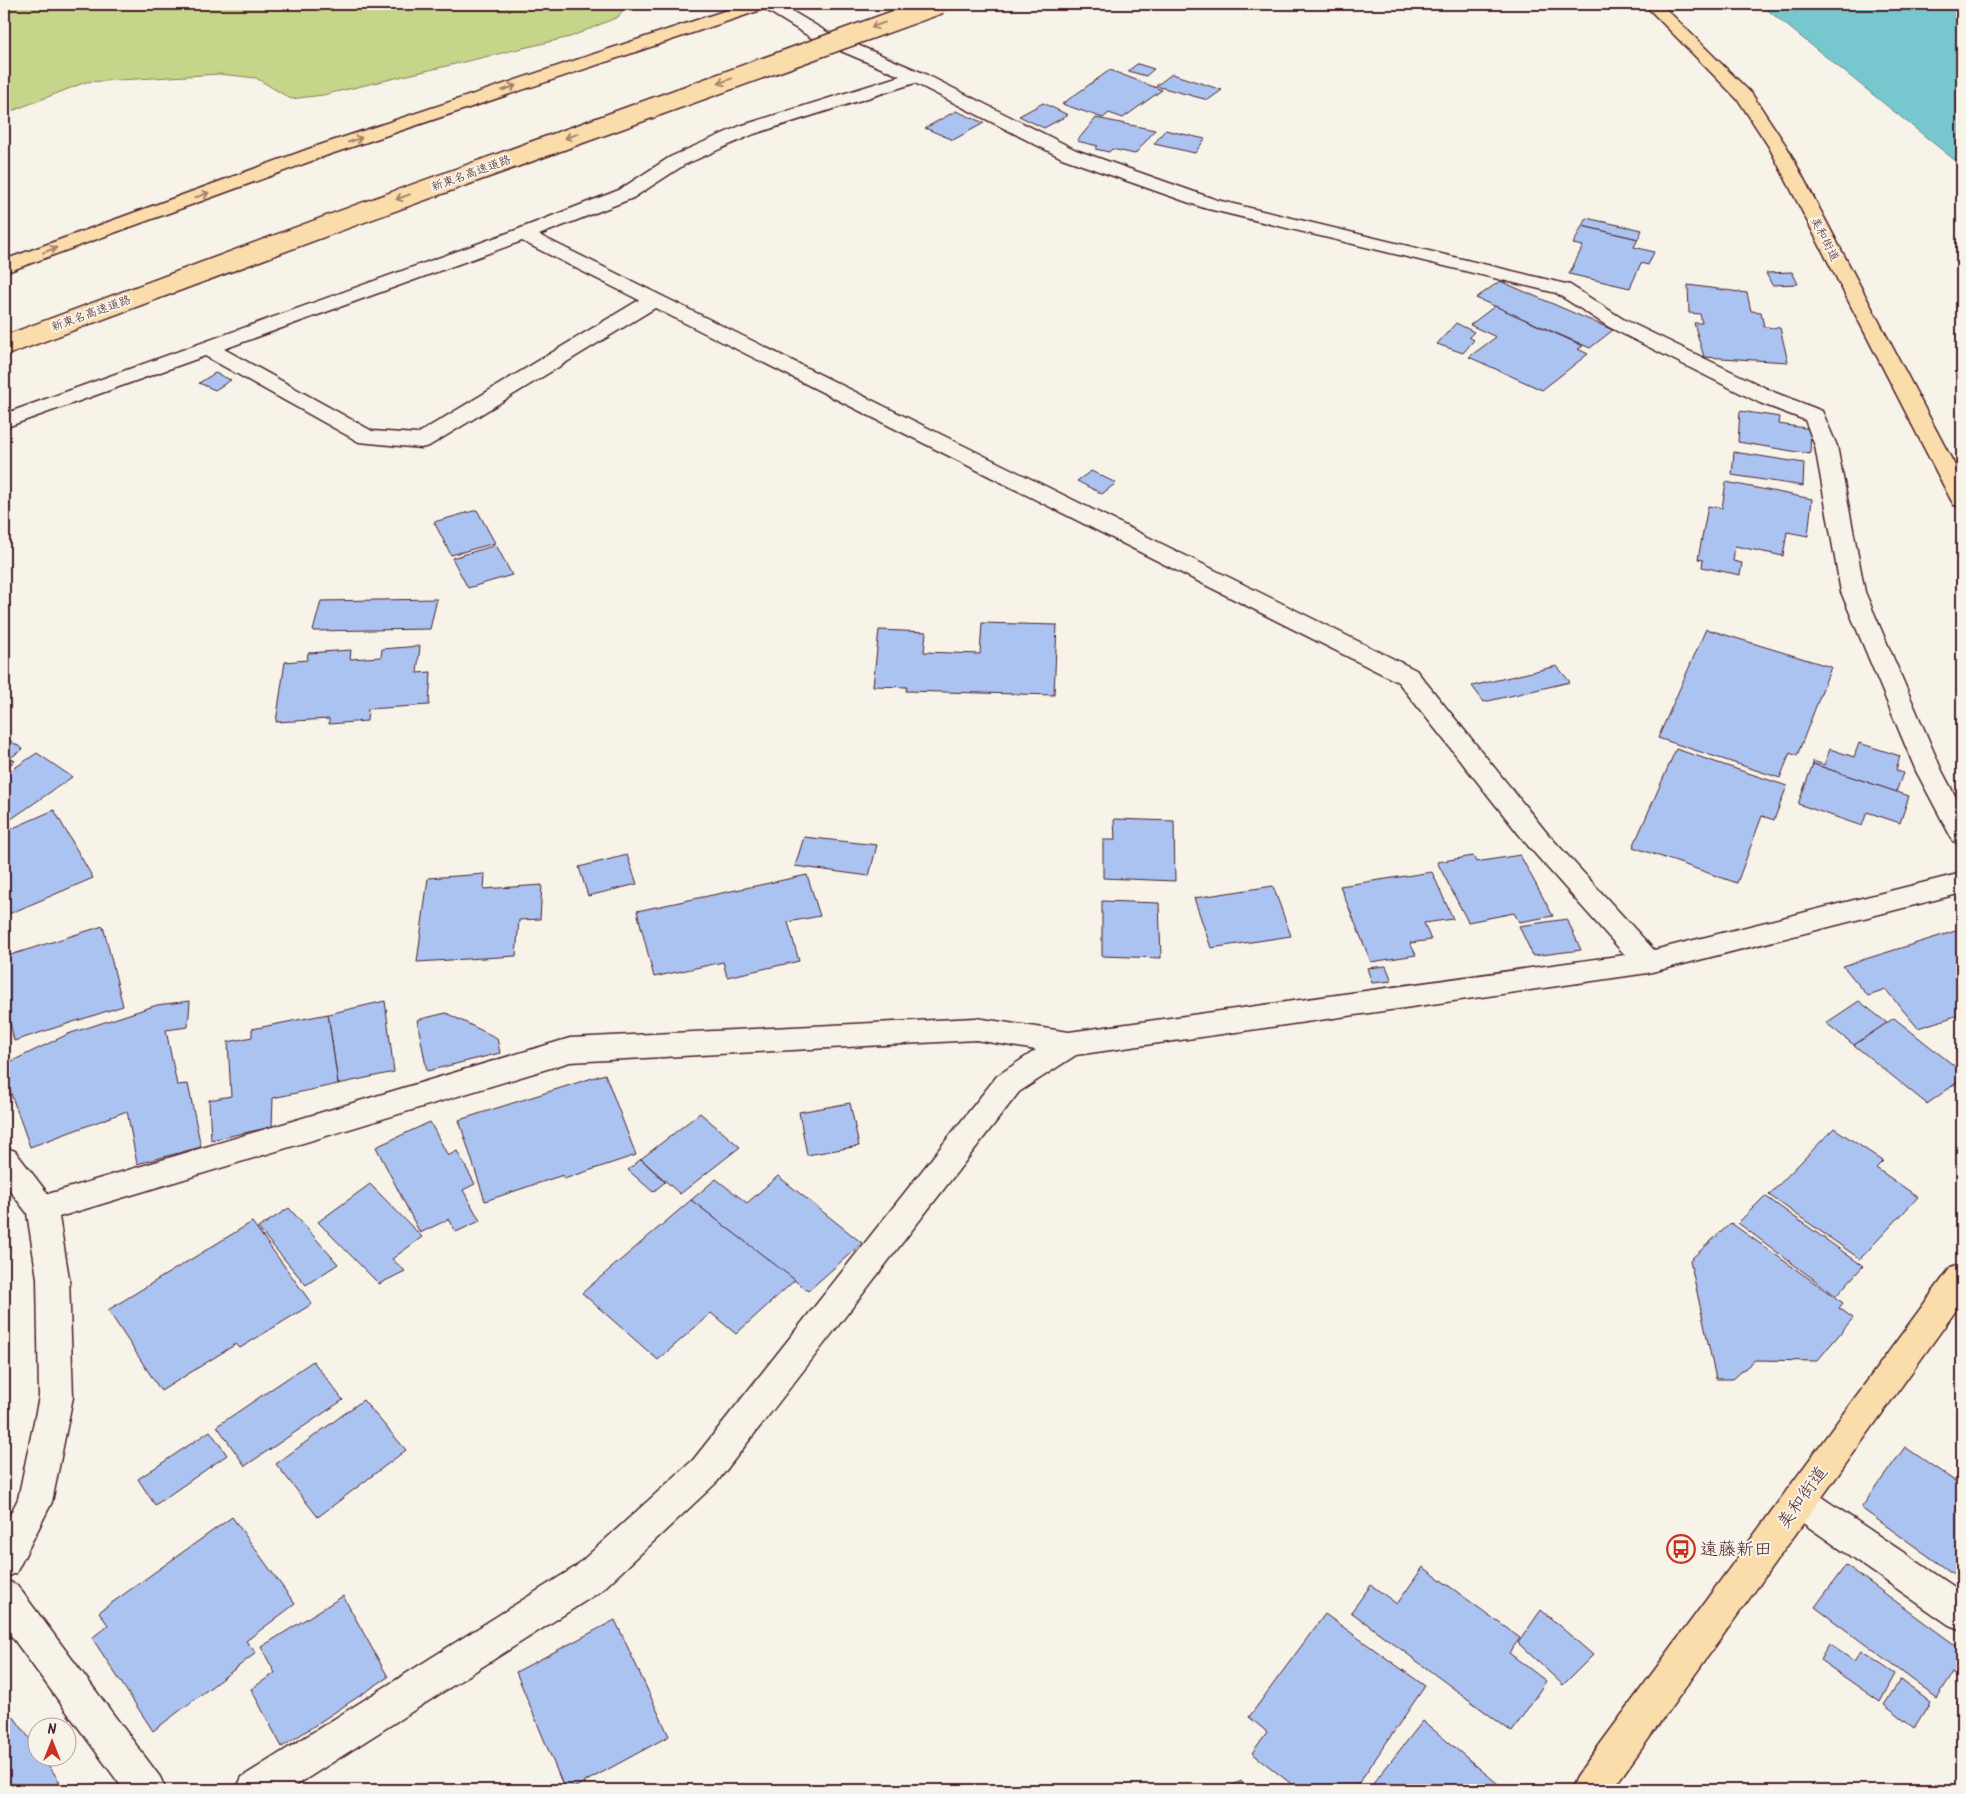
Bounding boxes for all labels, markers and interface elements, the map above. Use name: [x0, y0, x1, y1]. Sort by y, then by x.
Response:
one-way arrow: [871, 21, 886, 30]
one-way arrow: [718, 77, 733, 86]
one-way arrow: [501, 83, 516, 92]
one-way arrow: [565, 132, 580, 141]
one-way arrow: [347, 134, 363, 144]
street label: 新東名高速道路: [428, 150, 514, 197]
one-way arrow: [194, 190, 209, 199]
one-way arrow: [396, 193, 411, 202]
street label: 美和街道: [1805, 214, 1844, 265]
one-way arrow: [41, 245, 57, 254]
street label: 新東名高速道路: [48, 290, 134, 337]
street label: 美和街道: [1770, 1460, 1836, 1536]
bus stop icon: 遠藤新田: [1666, 1534, 1696, 1564]
place label: 遠藤新田: [1700, 1536, 1772, 1565]
north arrow: [28, 1716, 78, 1766]
text: N: [48, 1719, 57, 1741]

